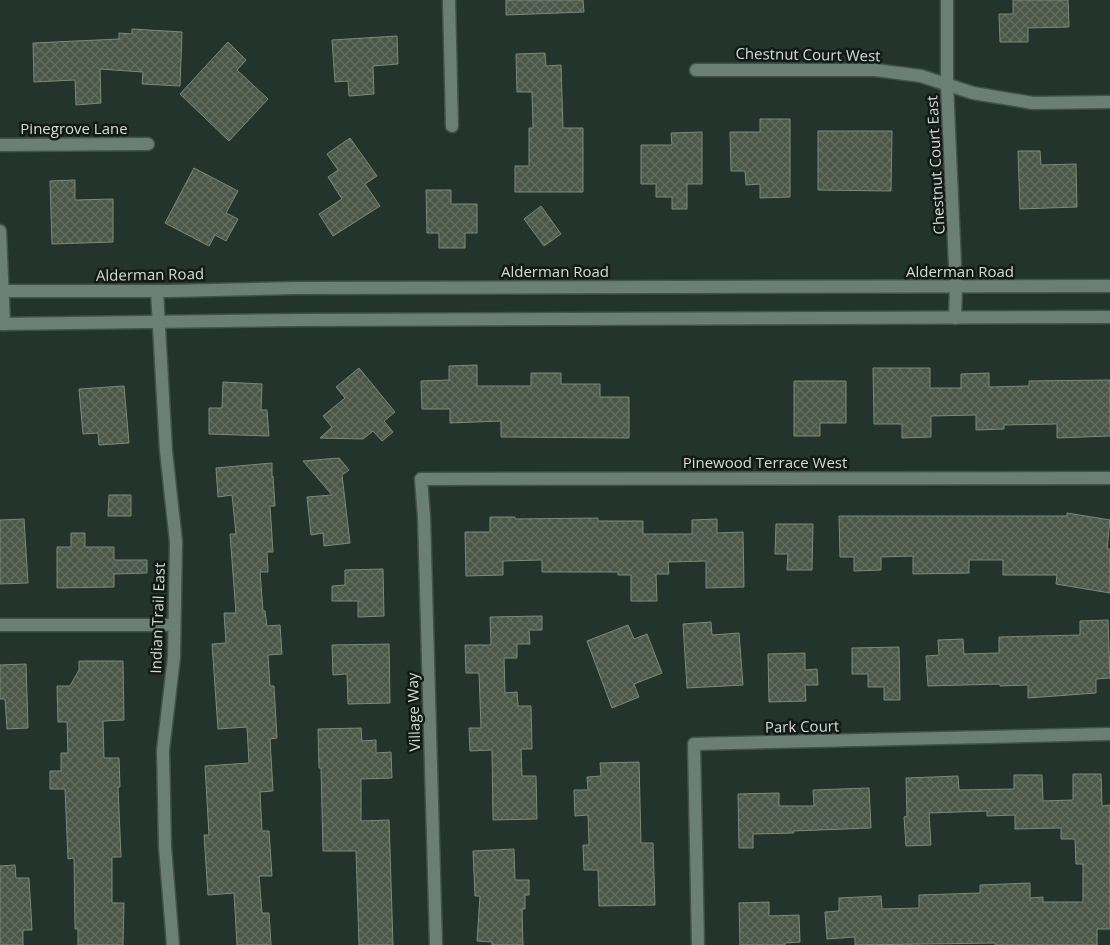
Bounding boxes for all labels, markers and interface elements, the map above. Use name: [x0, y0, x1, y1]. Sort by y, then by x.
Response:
street label: Chestnut Court West: [735, 43, 881, 65]
street label: Chestnut Court East: [921, 95, 949, 235]
street label: Pinegrove Lane: [20, 118, 128, 138]
street label: Alderman Road: [501, 261, 609, 281]
street label: Alderman Road: [906, 261, 1014, 281]
street label: Alderman Road: [96, 263, 204, 285]
street label: Pinewood Terrace West: [683, 452, 847, 472]
street label: Indian Trail East: [145, 562, 169, 674]
street label: Village Way: [402, 672, 424, 752]
street label: Park Court: [765, 715, 839, 737]

